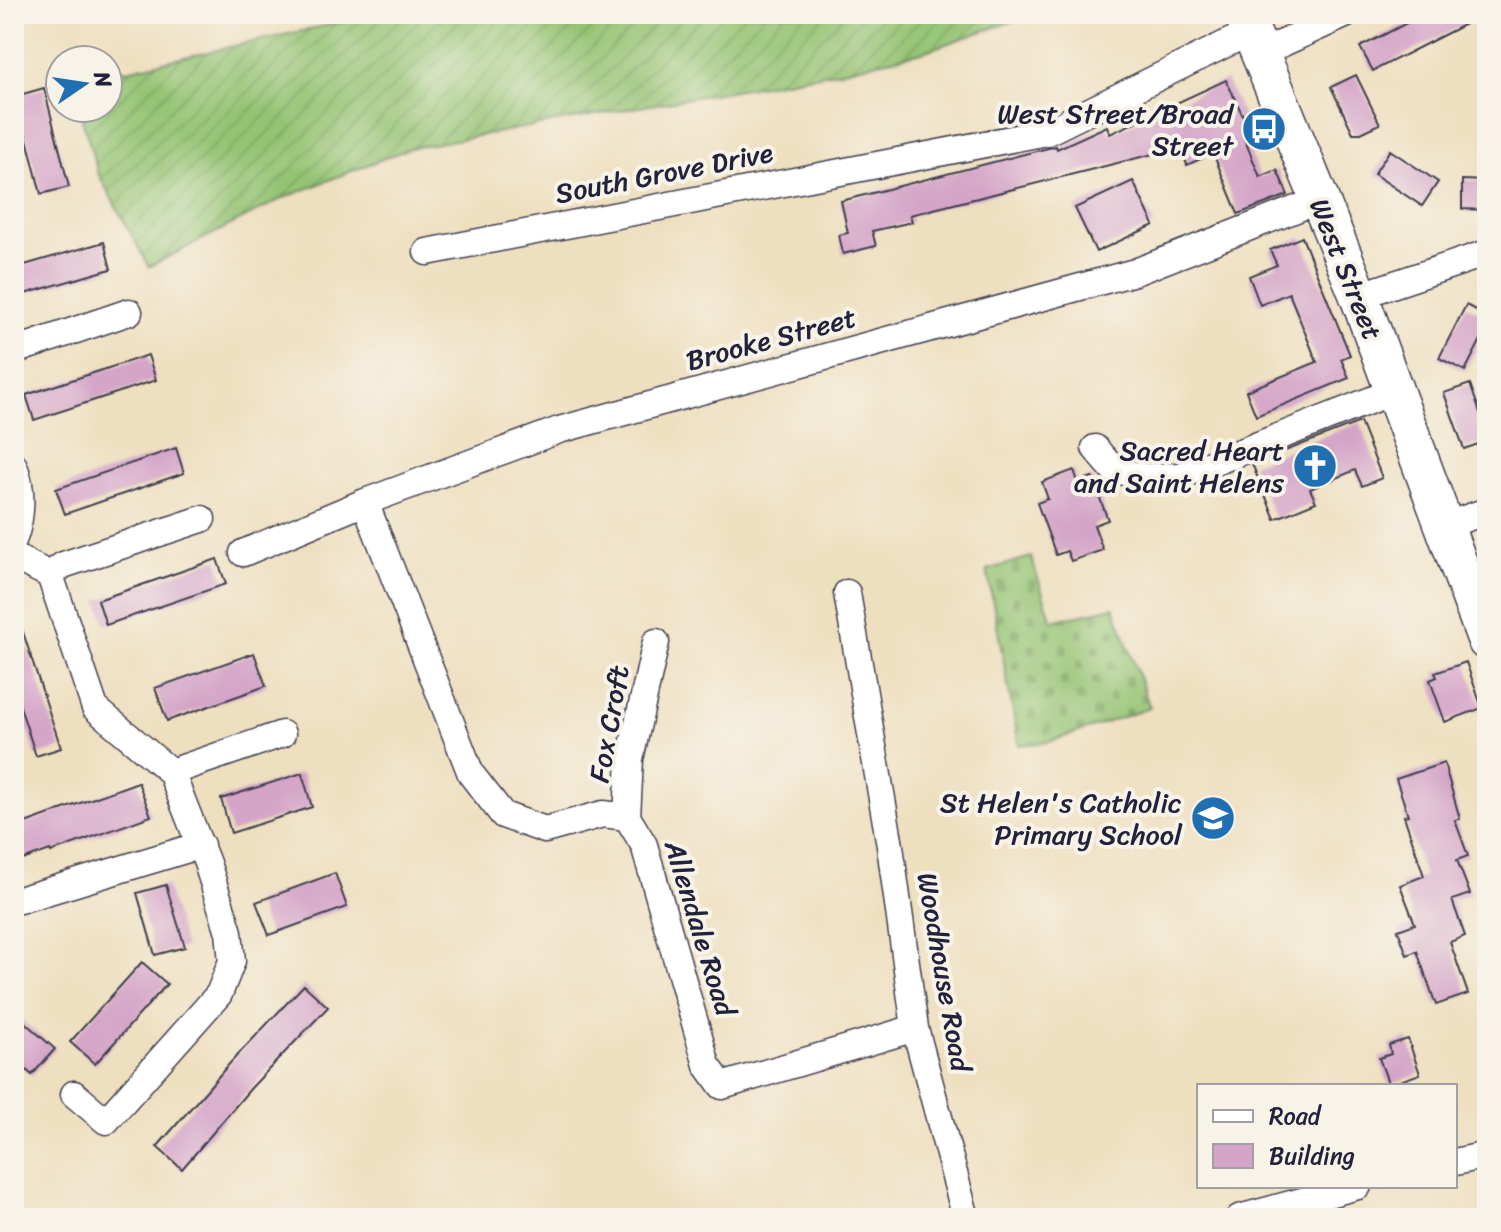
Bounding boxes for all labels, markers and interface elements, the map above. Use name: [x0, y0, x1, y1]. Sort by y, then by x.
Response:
north arrow: [44, 44, 124, 124]
text: N: [82, 67, 124, 92]
place label: West Street/Broad Street: [997, 89, 1235, 170]
bus stop icon: West Street/Broad Street: [1240, 105, 1288, 153]
street label: South Grove Drive: [551, 128, 777, 218]
street label: West Street: [1295, 190, 1397, 348]
street label: Brooke Street: [680, 293, 862, 385]
place label: Sacred Heart and Saint Helens: [1074, 426, 1284, 507]
church icon: Sacred Heart and Saint Helens: [1291, 442, 1339, 490]
street label: Fox Croft: [575, 661, 643, 786]
place label: St Helen's Catholic Primary School: [940, 778, 1183, 859]
school or university icon: St Helen's Catholic Primary School: [1189, 794, 1237, 842]
street label: Allendale Road: [650, 833, 751, 1024]
street label: Woodhouse Road: [902, 869, 986, 1078]
legend: [1197, 1084, 1457, 1188]
text: Road: [1269, 1095, 1323, 1137]
text: Building: [1269, 1135, 1355, 1177]

